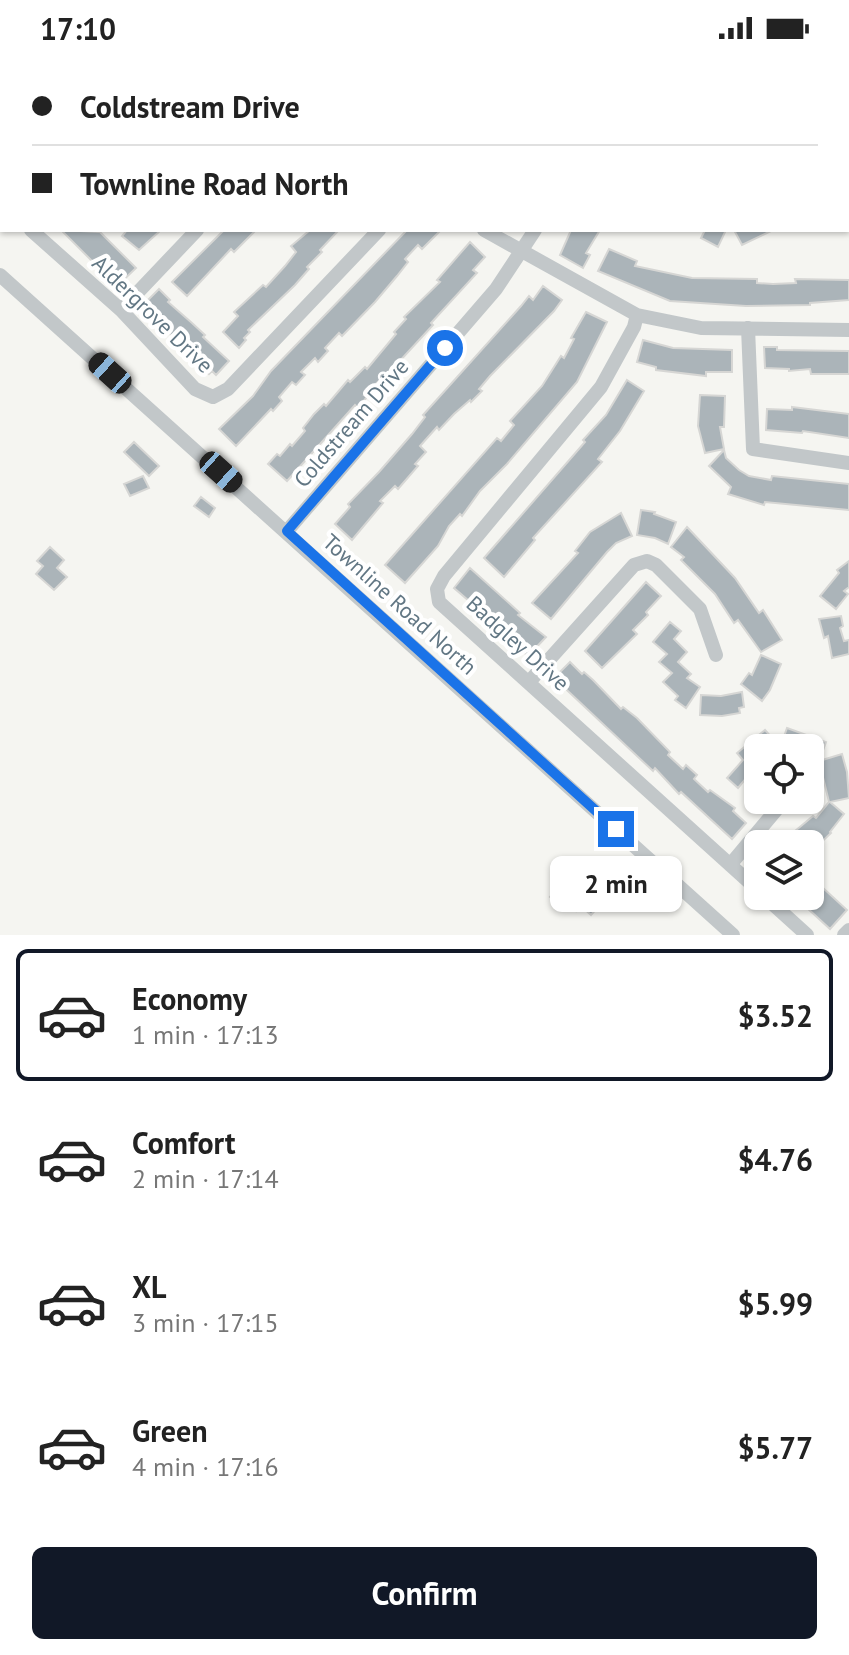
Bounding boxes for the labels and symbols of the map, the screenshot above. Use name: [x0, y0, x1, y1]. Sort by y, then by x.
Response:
street label: Aldergrove Drive: [87, 249, 219, 379]
route start: [427, 330, 463, 366]
car: [84, 348, 136, 398]
street label: Coldstream Drive: [288, 353, 414, 493]
car: [195, 447, 247, 497]
street label: Townline Road North: [317, 528, 483, 680]
street label: Badgley Drive: [461, 589, 575, 697]
route end: [598, 811, 634, 847]
callout: 2 min: [550, 857, 682, 913]

